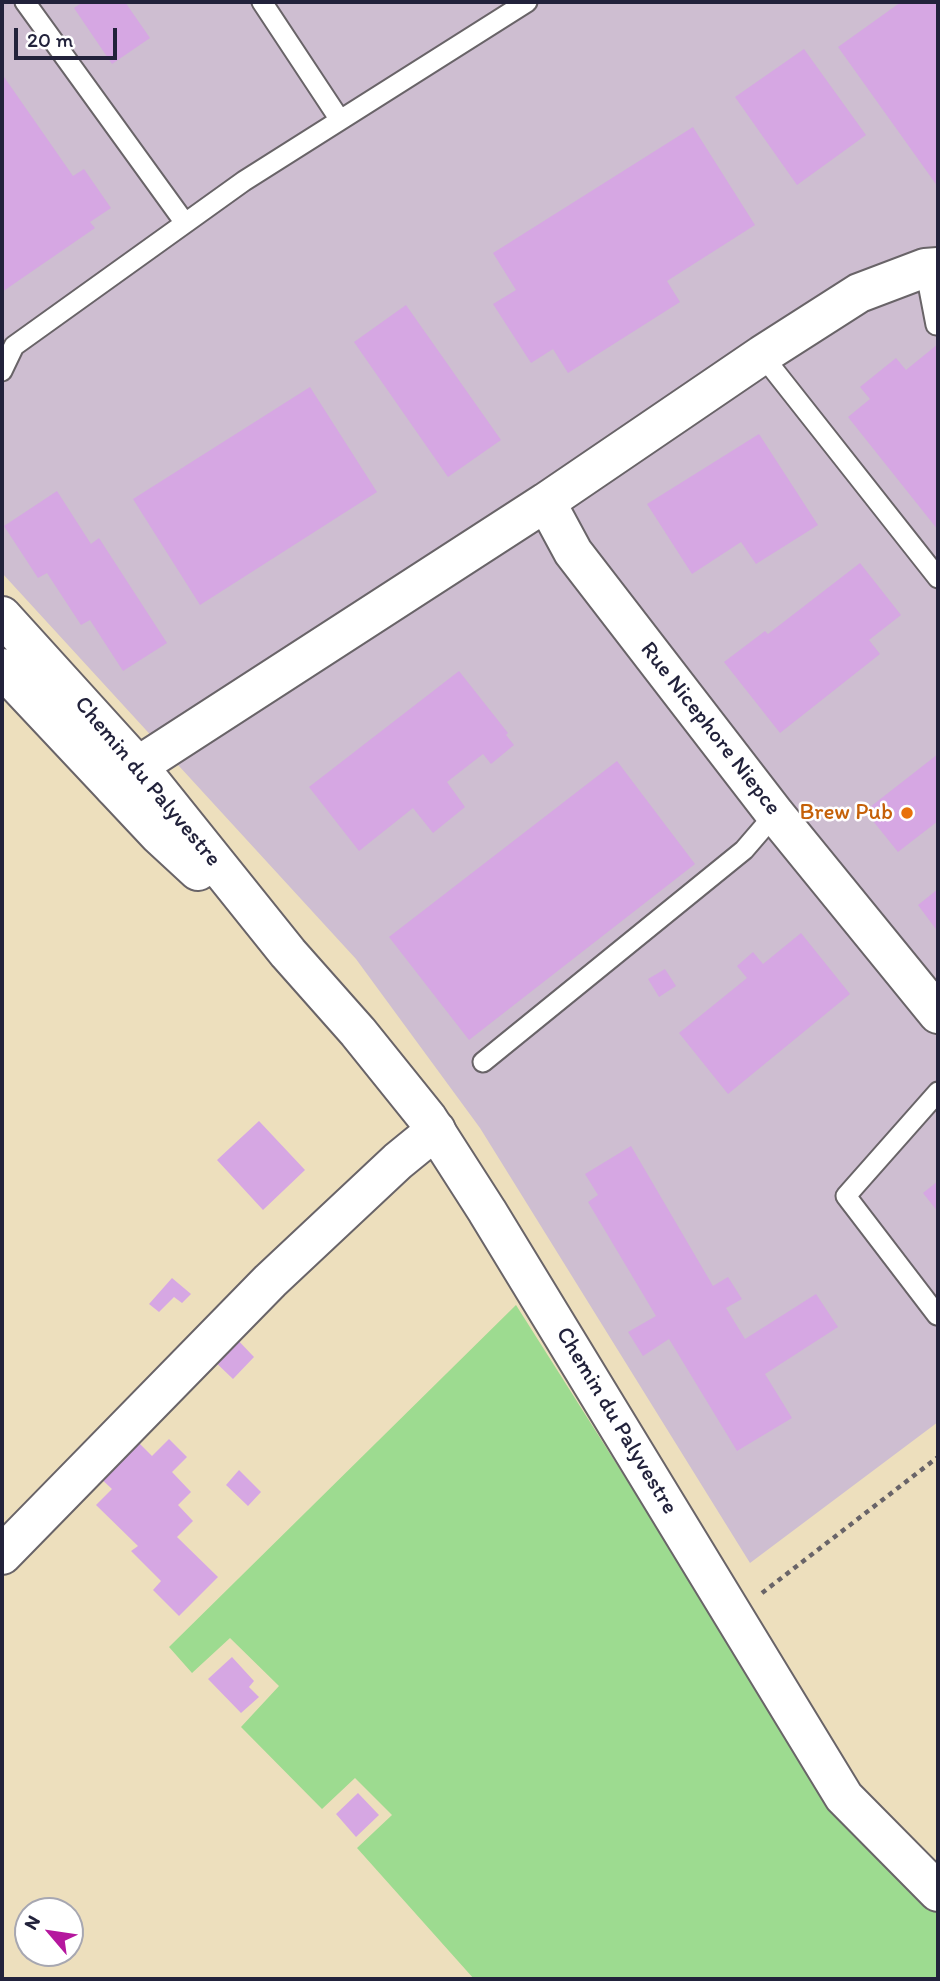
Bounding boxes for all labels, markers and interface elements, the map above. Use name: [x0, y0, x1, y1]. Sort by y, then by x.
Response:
scale bar: [18, 14, 121, 58]
text: 20 m: [27, 27, 73, 52]
street label: Rue Nicephore Niepce: [634, 637, 786, 821]
street label: Chemin du Palyvestre: [68, 691, 226, 873]
place label: Brew Pub: [799, 799, 893, 827]
marker: Brew Pub: [899, 805, 915, 821]
street label: Chemin du Palyvestre: [549, 1322, 683, 1520]
north arrow: [14, 1897, 84, 1967]
text: N: [19, 1911, 45, 1934]

